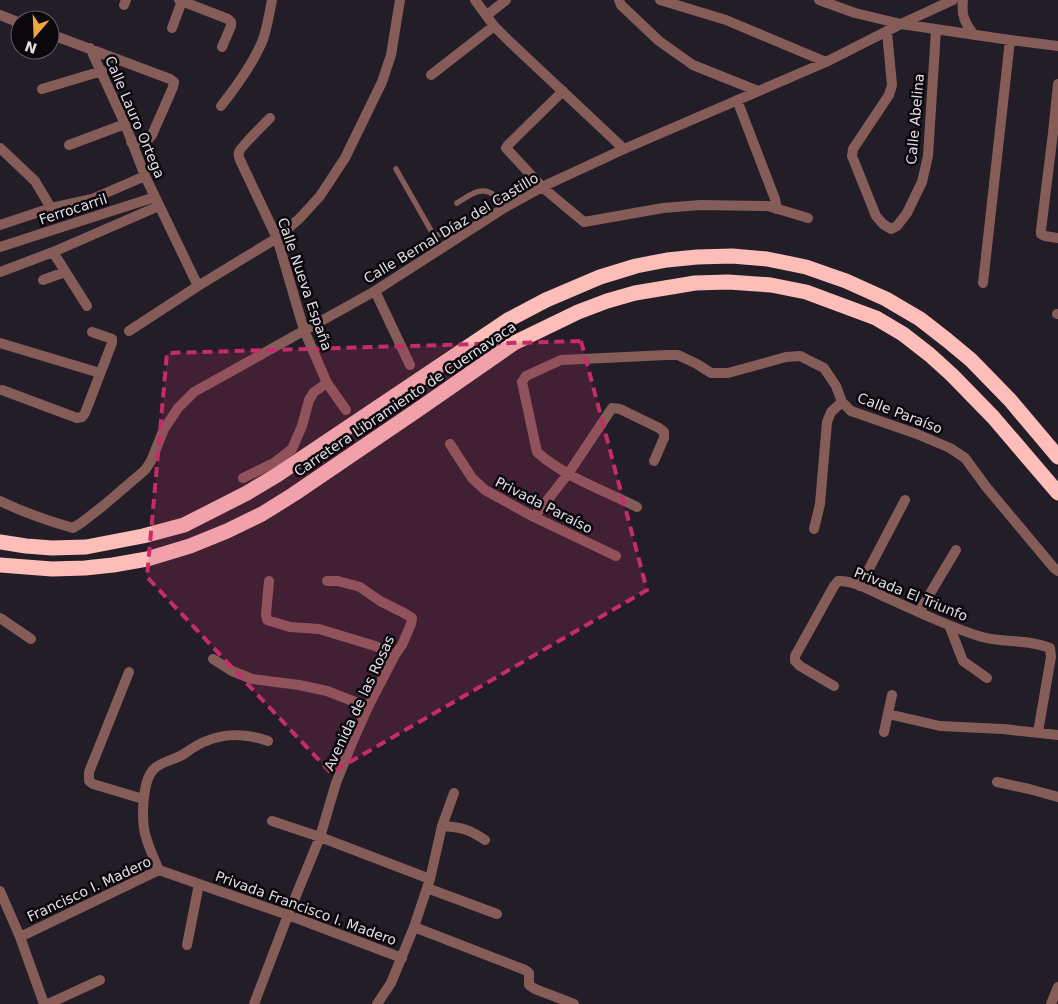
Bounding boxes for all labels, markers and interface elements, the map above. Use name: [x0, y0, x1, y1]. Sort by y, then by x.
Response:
north arrow: [10, 10, 60, 60]
text: N: [23, 38, 39, 57]
street label: Calle Lauro Ortega: [102, 53, 168, 181]
street label: Calle Abelina: [903, 73, 927, 165]
street label: Calle Bernal Díaz del Castillo: [361, 169, 541, 287]
street label: Ferrocarril: [37, 190, 109, 228]
street label: Calle Nueva España: [275, 215, 335, 353]
street label: Carretera Libramiento de Cuernavaca: [291, 318, 519, 480]
street label: Calle Paraíso: [855, 389, 945, 437]
street label: Privada Paraíso: [493, 474, 595, 536]
street label: Privada El Triunfo: [852, 564, 970, 624]
street label: Avenida de las Rosas: [321, 633, 397, 773]
street label: Francisco I. Madero: [24, 853, 154, 925]
street label: Privada Francisco I. Madero: [213, 868, 399, 948]

